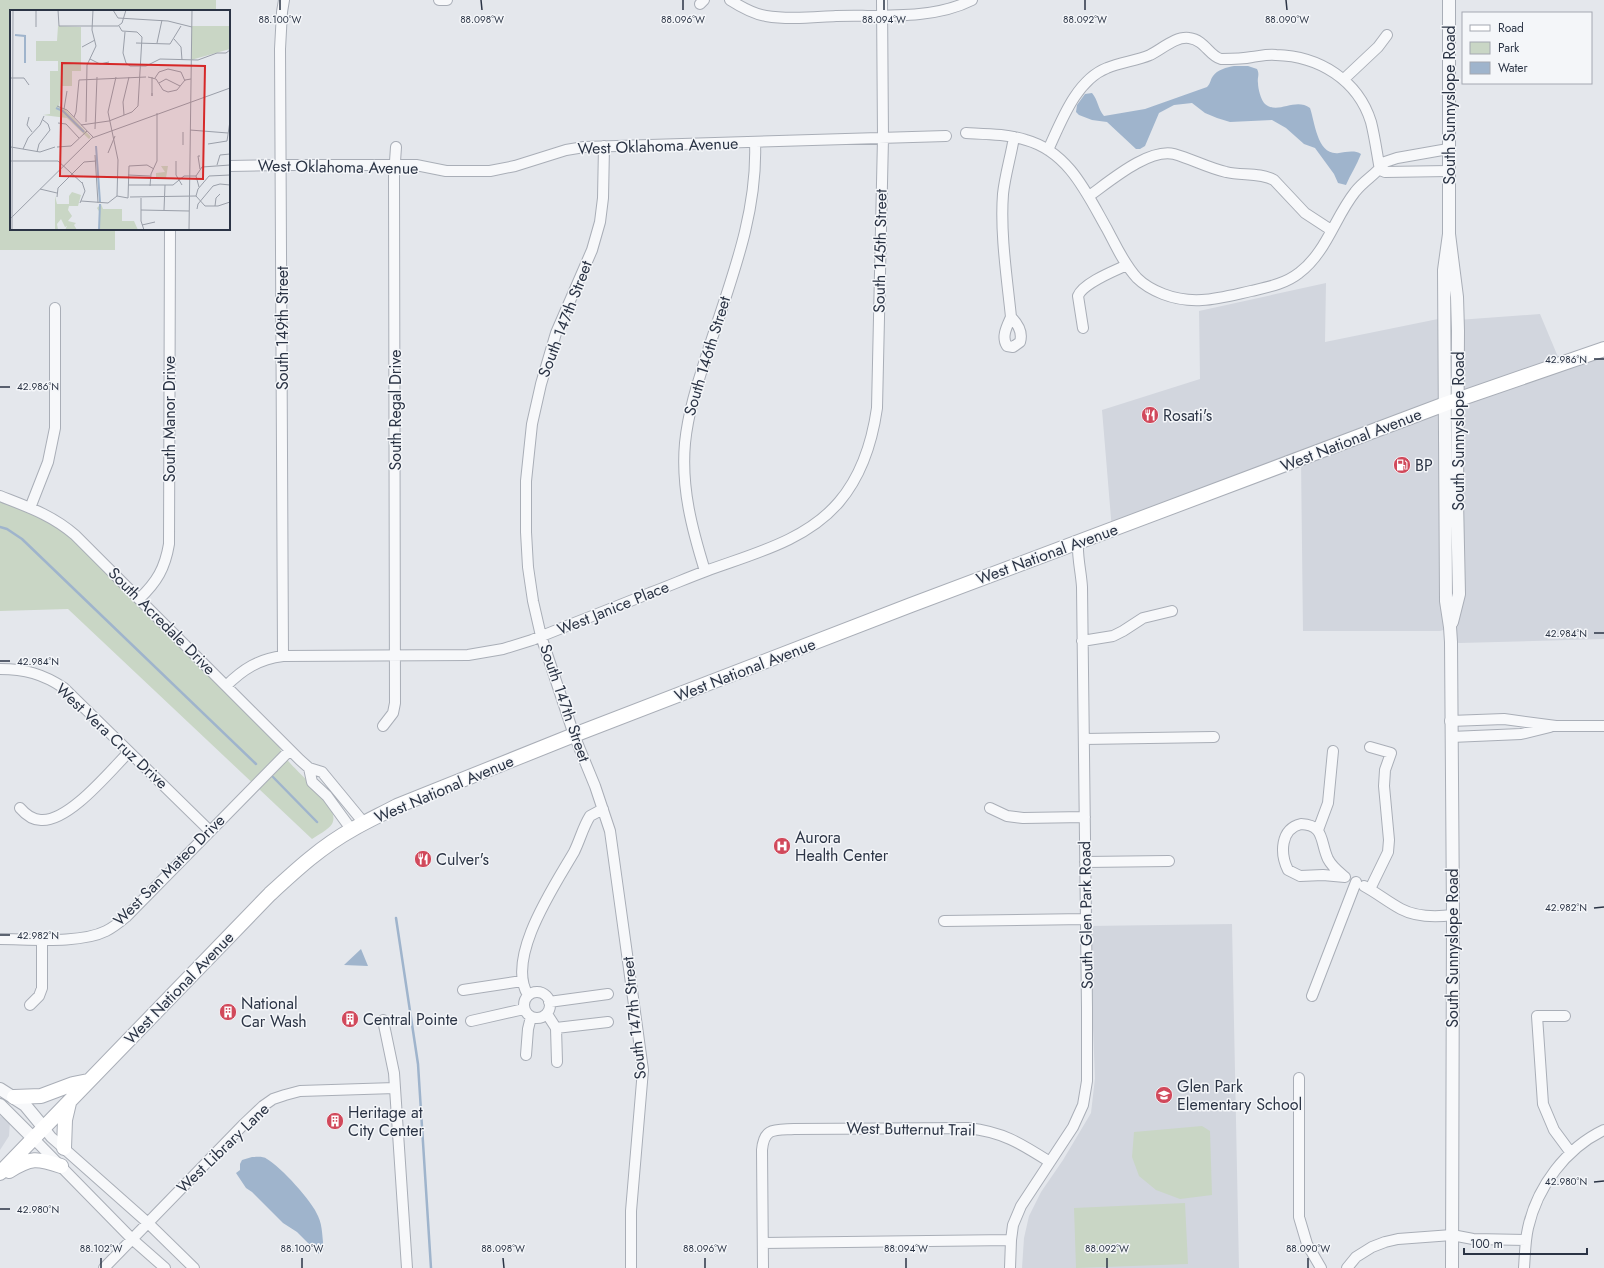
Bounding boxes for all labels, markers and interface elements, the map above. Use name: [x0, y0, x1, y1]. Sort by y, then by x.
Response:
inset map: [10, 10, 230, 230]
text: 88.100°W: [259, 12, 302, 27]
text: 88.098°W: [460, 12, 504, 27]
text: 88.096°W: [661, 12, 705, 27]
text: 88.094°W: [862, 12, 906, 27]
text: 88.092°W: [1063, 12, 1107, 27]
text: 88.090°W: [1265, 12, 1309, 27]
legend: [1462, 12, 1592, 84]
text: Road: [1498, 19, 1524, 37]
street label: South Sunnyslope Road: [1438, 25, 1461, 185]
text: Park: [1498, 39, 1520, 57]
text: Water: [1498, 59, 1529, 77]
street label: West Oklahoma Avenue: [577, 132, 739, 160]
street label: West Oklahoma Avenue: [257, 154, 419, 180]
street label: South 145th Street: [867, 189, 893, 313]
street label: South 147th Street: [532, 257, 598, 381]
street label: South 149th Street: [271, 266, 294, 390]
street label: South 146th Street: [678, 293, 736, 419]
street label: South Regal Drive: [384, 349, 407, 471]
street label: South Sunnyslope Road: [1447, 351, 1470, 511]
text: 42.986°N: [1545, 352, 1587, 367]
street label: South Manor Drive: [158, 356, 181, 482]
text: 42.986°N: [17, 379, 59, 394]
street label: West National Avenue: [1277, 403, 1425, 477]
place label: Rosati's: [1163, 404, 1212, 427]
restaurant icon: Rosati's: [1140, 405, 1160, 425]
place label: BP: [1415, 454, 1433, 477]
fuel station icon: BP: [1392, 455, 1412, 475]
street label: West National Avenue: [973, 518, 1121, 590]
street label: South Acredale Drive: [103, 562, 221, 680]
street label: West Janice Place: [554, 575, 672, 641]
text: 42.984°N: [1545, 626, 1587, 641]
street label: West National Avenue: [671, 633, 819, 707]
street label: South 147th Street: [534, 641, 596, 765]
text: 42.984°N: [17, 654, 59, 669]
street label: West Vera Cruz Drive: [51, 678, 173, 794]
street label: West National Avenue: [371, 749, 517, 829]
street label: West San Mateo Drive: [108, 809, 230, 931]
place label: Aurora Health Center: [795, 826, 889, 867]
hospital icon: Aurora Health Center: [772, 836, 792, 856]
street label: South Glen Park Road: [1073, 841, 1099, 989]
place label: Culver's: [436, 848, 489, 871]
restaurant icon: Culver's: [413, 849, 433, 869]
street label: South Sunnyslope Road: [1441, 868, 1464, 1028]
text: 42.982°N: [1545, 900, 1587, 915]
street label: West National Avenue: [119, 926, 239, 1050]
text: 42.982°N: [17, 928, 59, 943]
street label: South 147th Street: [616, 955, 652, 1080]
place label: National Car Wash: [241, 992, 307, 1033]
building icon: National Car Wash: [218, 1002, 238, 1022]
place label: Central Pointe: [363, 1008, 458, 1031]
building icon: Central Pointe: [340, 1009, 360, 1029]
place label: Glen Park Elementary School: [1177, 1075, 1302, 1116]
school or university icon: Glen Park Elementary School: [1154, 1085, 1174, 1105]
street label: West Library Lane: [172, 1098, 274, 1198]
place label: Heritage at City Center: [348, 1101, 424, 1142]
building icon: Heritage at City Center: [325, 1111, 345, 1131]
street label: West Butternut Trail: [846, 1116, 976, 1142]
text: 42.980°N: [1545, 1174, 1587, 1189]
text: 42.980°N: [17, 1202, 59, 1217]
scale bar: [1464, 1230, 1587, 1256]
text: 100 m: [1470, 1235, 1503, 1253]
text: 88.102°W: [80, 1241, 122, 1256]
text: 88.100°W: [281, 1241, 324, 1256]
text: 88.098°W: [481, 1241, 525, 1256]
text: 88.096°W: [683, 1241, 727, 1256]
text: 88.094°W: [884, 1241, 928, 1256]
text: 88.092°W: [1085, 1241, 1129, 1256]
text: 88.090°W: [1286, 1241, 1330, 1256]

